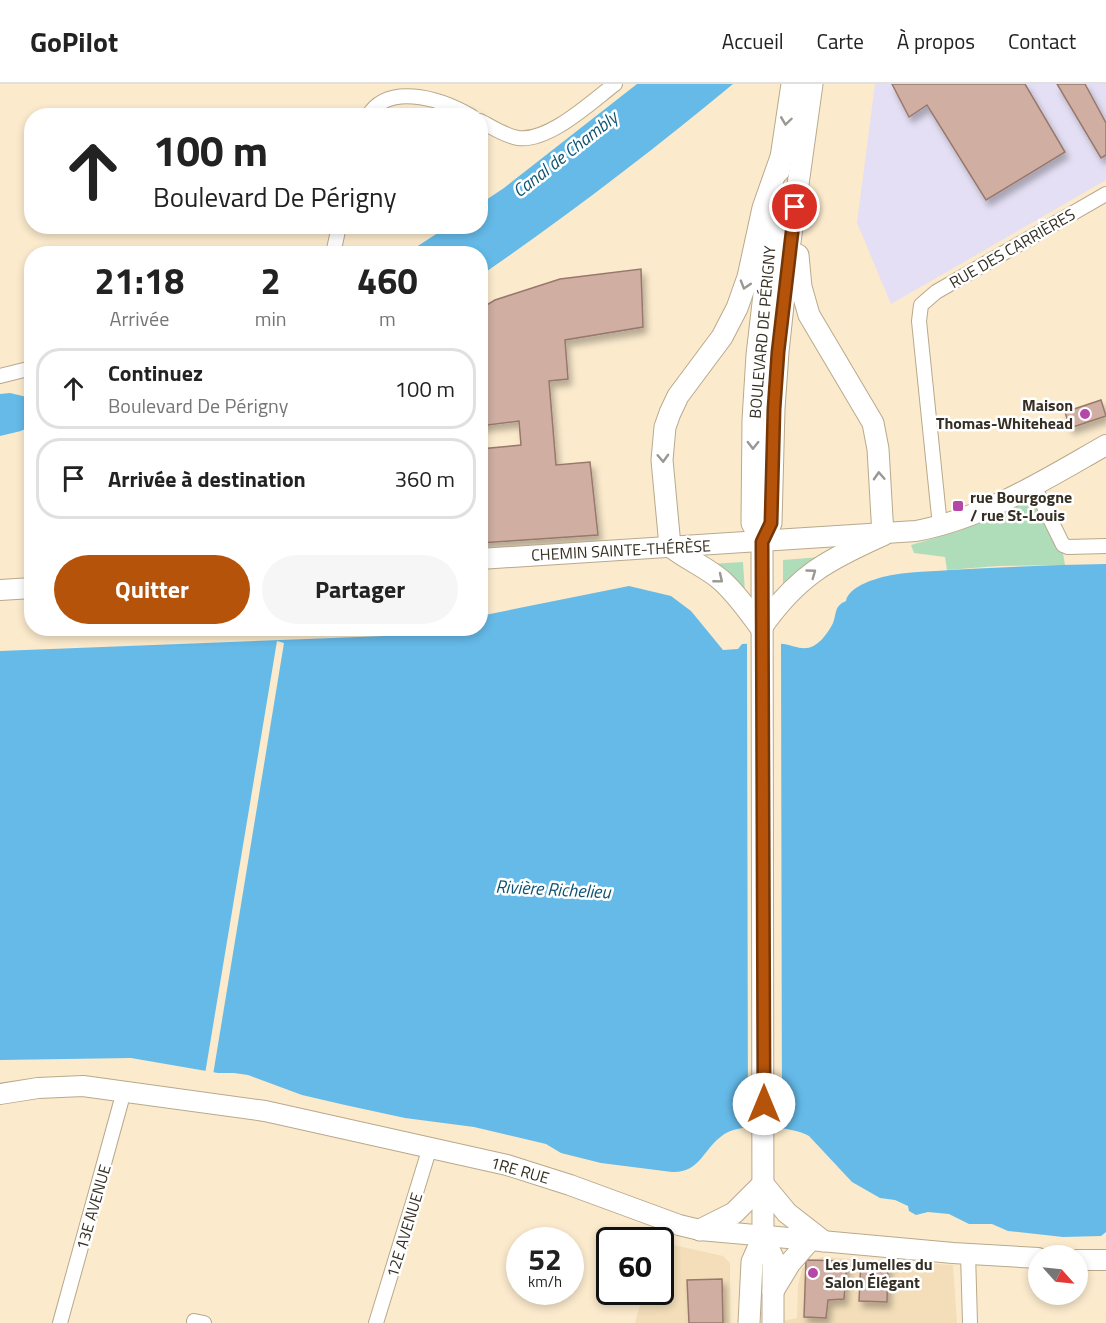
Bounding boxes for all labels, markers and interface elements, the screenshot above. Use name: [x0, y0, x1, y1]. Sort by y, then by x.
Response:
text: GoPilot: [30, 20, 118, 63]
text: Accueil: [722, 25, 784, 57]
text: Carte: [817, 25, 864, 57]
text: À propos: [897, 25, 975, 57]
text: Contact: [1008, 25, 1076, 57]
water label: Canal de Chambly: [507, 103, 625, 204]
one-way arrow: [781, 116, 793, 125]
text: 100 m: [153, 118, 268, 182]
icon: ahead: [54, 132, 132, 210]
text: Boulevard De Périgny: [153, 176, 396, 217]
pin: [769, 181, 820, 232]
icon: arrive: [778, 190, 811, 223]
street label: RUE DES CARRIÈRES: [945, 202, 1079, 294]
street label: BOULEVARD DE PÉRIGNY: [742, 244, 782, 419]
text: 21:18: [94, 253, 184, 308]
text: 2: [261, 253, 281, 308]
text: 460: [357, 253, 418, 308]
one-way arrow: [740, 279, 752, 290]
text: Arrivée: [109, 303, 169, 334]
text: min: [255, 303, 287, 334]
text: m: [379, 303, 396, 334]
text: Continuez: [108, 356, 203, 390]
icon: ahead: [57, 372, 90, 405]
text: 100 m: [395, 372, 455, 406]
text: Boulevard De Périgny: [108, 390, 288, 421]
place label: Maison Thomas-Whitehead: [936, 393, 1073, 435]
marker: Maison Thomas-Whitehead: [1078, 407, 1092, 421]
one-way arrow: [747, 441, 759, 450]
one-way arrow: [656, 453, 669, 462]
icon: arrive: [57, 462, 90, 495]
text: Arrivée à destination: [108, 462, 306, 496]
text: 360 m: [395, 462, 455, 496]
one-way arrow: [873, 472, 886, 481]
place label: rue Bourgogne / rue St-Louis: [970, 485, 1072, 527]
marker: rue Bourgogne / rue St-Louis: [951, 499, 965, 513]
street label: CHEMIN SAINTE-THÉRÈSE: [530, 533, 712, 567]
button: Quitter: [54, 555, 250, 624]
button: Partager: [262, 555, 458, 624]
one-way arrow: [806, 569, 817, 580]
one-way arrow: [712, 572, 723, 583]
water label: Rivière Richelieu: [495, 873, 612, 906]
position arrow: [732, 1072, 796, 1136]
street label: 1RE RUE: [488, 1150, 552, 1190]
street label: 13E AVENUE: [69, 1161, 117, 1252]
street label: 12E AVENUE: [380, 1190, 428, 1280]
speed limit sign: 60: [596, 1227, 674, 1305]
text: 52: [528, 1236, 562, 1282]
north arrow: [1028, 1245, 1088, 1305]
map controls: [1028, 1245, 1088, 1305]
place label: Les Jumelles du Salon Élégant: [825, 1252, 933, 1294]
marker: Les Jumelles du Salon Élégant: [806, 1266, 820, 1280]
text: km/h: [528, 1270, 562, 1293]

